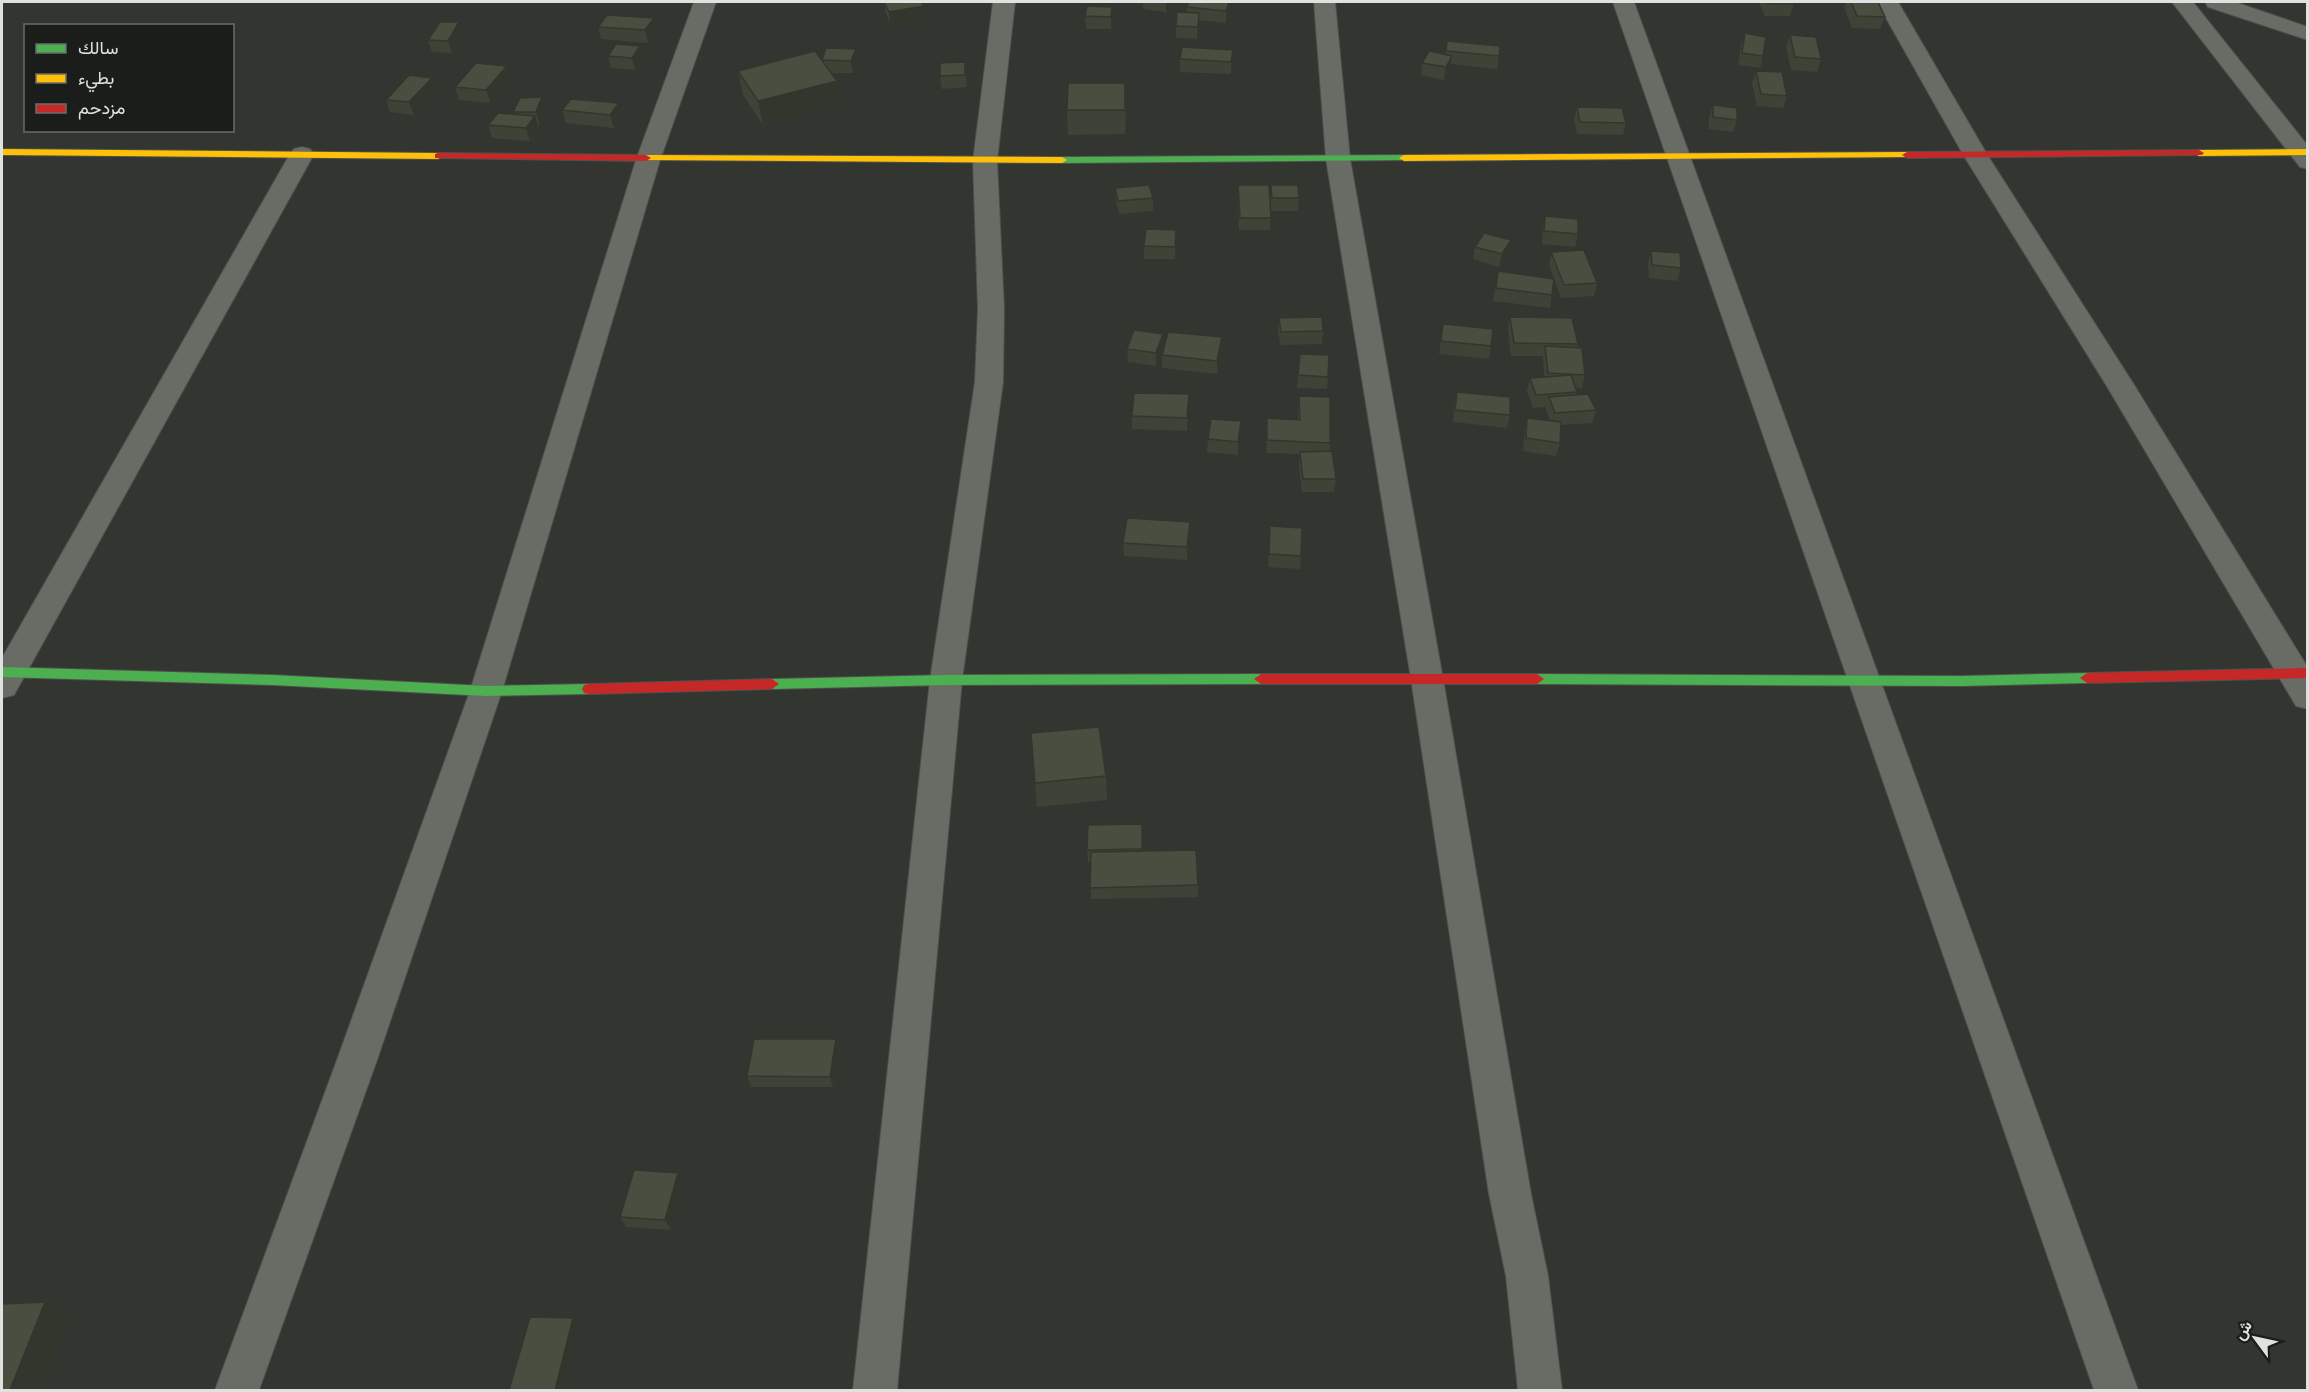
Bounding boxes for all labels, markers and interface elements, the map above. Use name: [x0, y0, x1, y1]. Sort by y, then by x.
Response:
legend: [24, 24, 234, 132]
text: سالك: [78, 38, 118, 61]
text: بطيء: [78, 68, 114, 93]
text: مزدحم: [78, 98, 125, 121]
north arrow: [2225, 1308, 2285, 1368]
text: ش: [2230, 1317, 2258, 1344]

